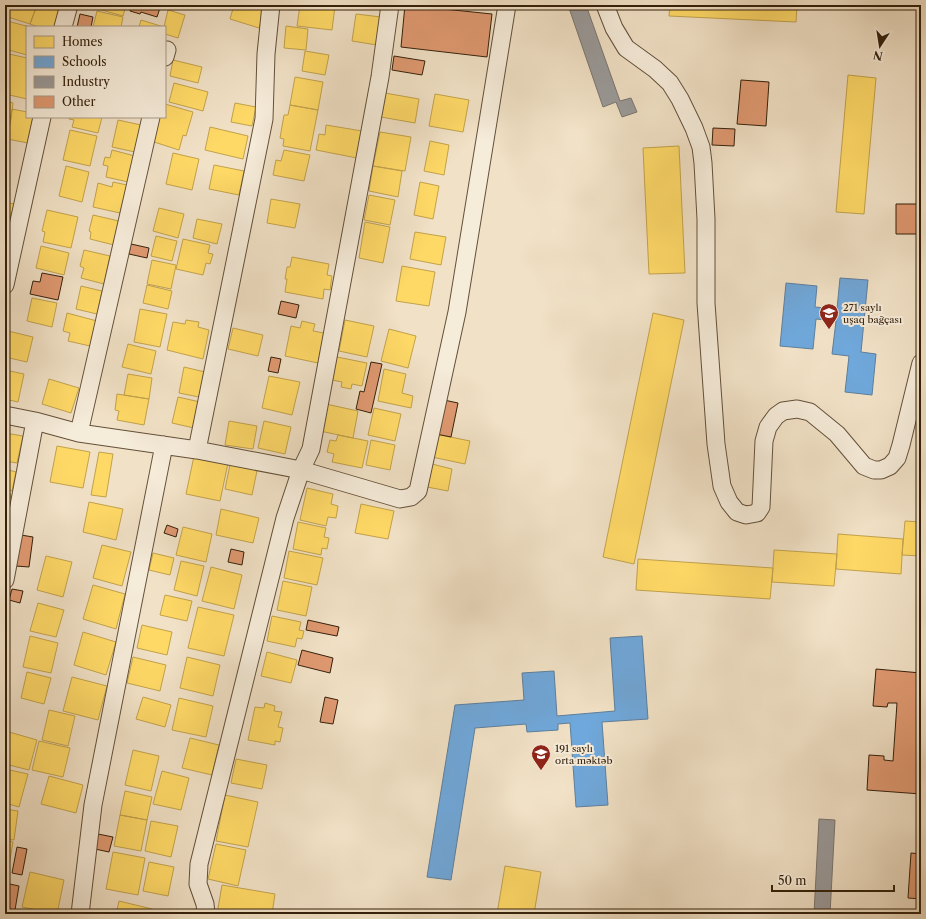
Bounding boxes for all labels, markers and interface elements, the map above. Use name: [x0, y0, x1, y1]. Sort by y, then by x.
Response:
legend: [26, 26, 166, 118]
north arrow: [860, 26, 900, 66]
text: Homes: [62, 34, 102, 49]
text: N: [871, 48, 884, 64]
text: Schools: [62, 54, 107, 69]
text: Industry: [62, 74, 110, 89]
text: Other: [62, 94, 96, 109]
place label: 271 saylı uşaq bağçası: [843, 301, 902, 326]
school or university icon: 271 saylı uşaq bağçası: [818, 302, 840, 330]
place label: 191 saylı orta məktəb: [555, 742, 613, 767]
school or university icon: 191 saylı orta məktəb: [530, 743, 552, 771]
scale bar: [772, 867, 894, 893]
text: 50 m: [778, 873, 807, 888]

